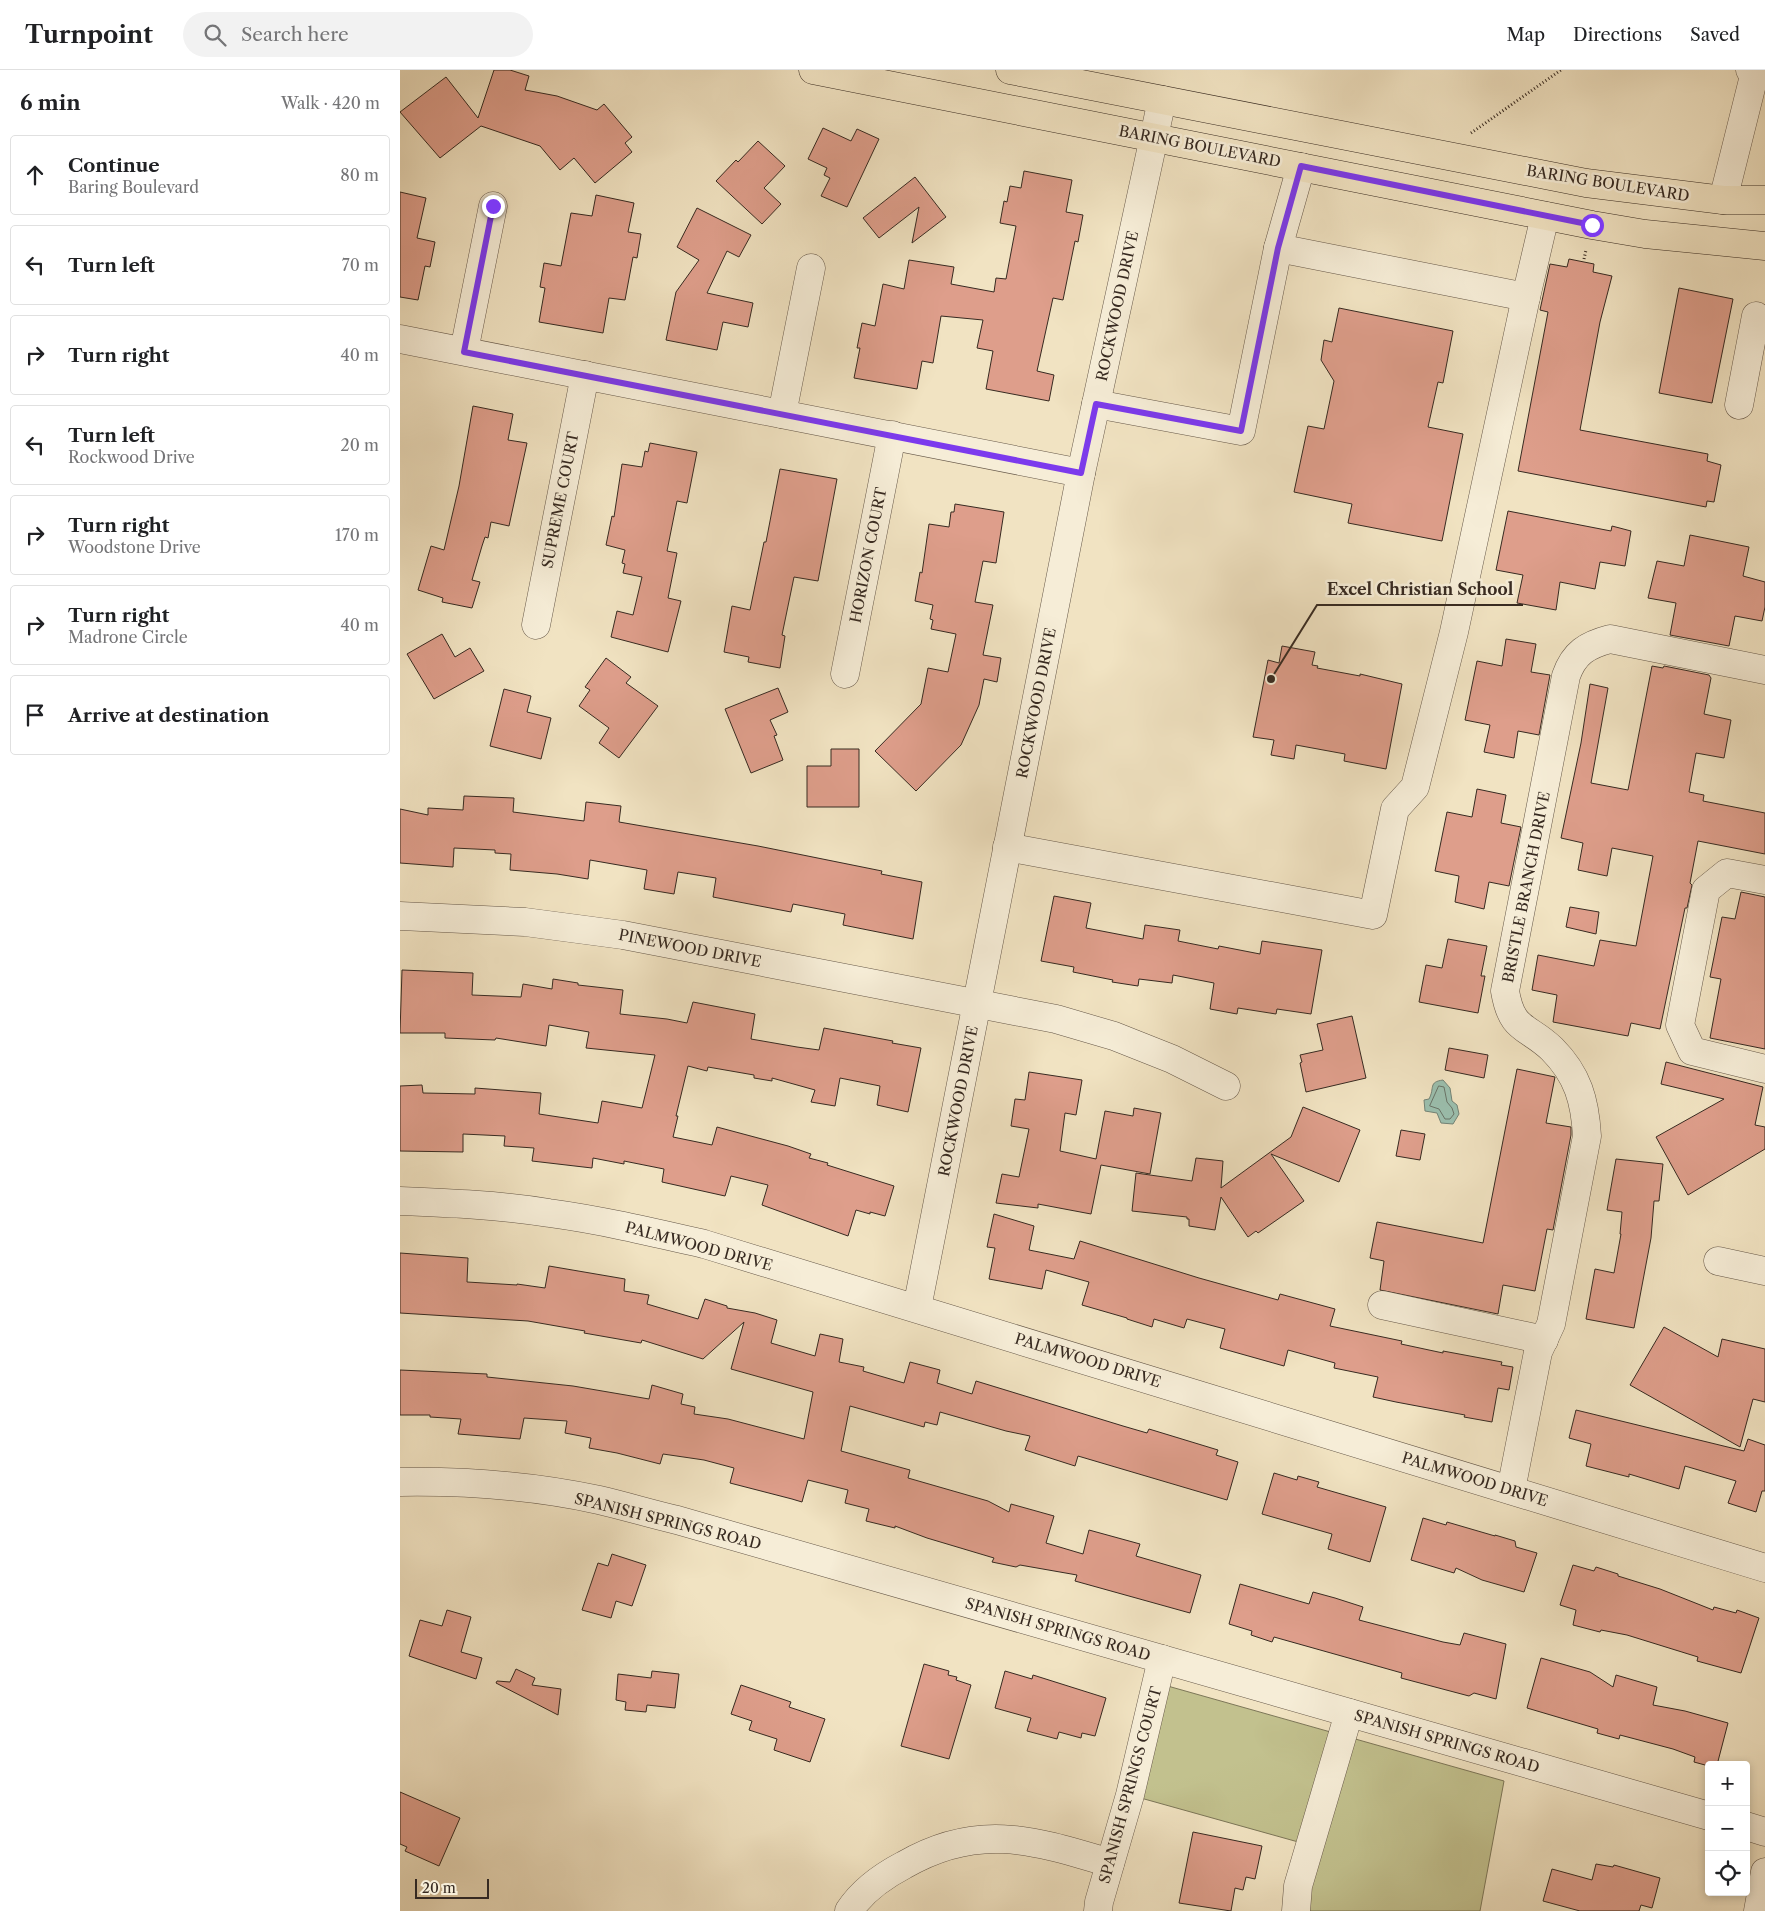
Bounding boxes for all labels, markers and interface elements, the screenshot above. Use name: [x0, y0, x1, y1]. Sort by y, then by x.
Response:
search box: [183, 12, 533, 57]
text: Turnpoint: [25, 20, 153, 49]
icon: search: [201, 21, 229, 49]
text: Search here: [241, 23, 349, 46]
text: Map: [1506, 24, 1545, 46]
text: Directions: [1573, 24, 1662, 46]
text: Saved: [1690, 24, 1740, 46]
text: 6 min: [20, 90, 81, 115]
text: Walk · 420 m: [281, 93, 380, 113]
street label: BARING BOULEVARD: [1117, 121, 1283, 171]
text: Continue: [68, 154, 160, 177]
icon: ahead: [21, 161, 49, 189]
street label: BARING BOULEVARD: [1525, 161, 1691, 205]
text: 80 m: [340, 165, 379, 185]
text: Baring Boulevard: [68, 177, 199, 197]
route end: [482, 195, 505, 218]
route start: [1581, 214, 1604, 237]
street label: ROCKWOOD DRIVE: [1092, 229, 1142, 383]
icon: left: [21, 251, 49, 279]
text: Turn left: [68, 254, 155, 277]
text: 70 m: [342, 255, 379, 275]
icon: right: [21, 341, 49, 369]
text: Turn right: [68, 344, 169, 367]
text: 40 m: [340, 345, 379, 365]
text: Turn left: [68, 424, 155, 447]
street label: SUPREME COURT: [537, 429, 583, 570]
icon: left: [21, 431, 49, 459]
text: 20 m: [340, 435, 379, 455]
text: Rockwood Drive: [68, 447, 195, 467]
street label: HORIZON COURT: [846, 485, 891, 624]
text: Turn right: [68, 514, 169, 537]
icon: right: [21, 521, 49, 549]
text: 170 m: [335, 525, 379, 545]
text: Woodstone Drive: [68, 537, 201, 557]
callout: Excel Christian School: [1317, 574, 1523, 605]
text: Excel Christian School: [1327, 579, 1514, 599]
text: Turn right: [68, 604, 169, 627]
icon: right: [21, 611, 49, 639]
text: 40 m: [340, 615, 379, 635]
street label: ROCKWOOD DRIVE: [1012, 626, 1060, 780]
text: Madrone Circle: [68, 627, 188, 647]
icon: arrive: [21, 701, 49, 729]
text: Arrive at destination: [68, 704, 269, 727]
street label: BRISTLE BRANCH DRIVE: [1498, 790, 1554, 984]
street label: PINEWOOD DRIVE: [617, 925, 763, 971]
street label: ROCKWOOD DRIVE: [934, 1024, 982, 1178]
street label: PALMWOOD DRIVE: [623, 1217, 775, 1275]
street label: PALMWOOD DRIVE: [1013, 1329, 1163, 1391]
street label: PALMWOOD DRIVE: [1400, 1448, 1550, 1510]
street label: SPANISH SPRINGS ROAD: [573, 1489, 763, 1553]
street label: SPANISH SPRINGS ROAD: [963, 1593, 1153, 1665]
street label: SPANISH SPRINGS COURT: [1095, 1684, 1166, 1886]
street label: SPANISH SPRINGS ROAD: [1352, 1705, 1542, 1777]
map controls: [1705, 1761, 1750, 1896]
button: +: [1705, 1761, 1750, 1806]
button: −: [1705, 1806, 1750, 1851]
button: locate: [1705, 1851, 1750, 1896]
scale bar: [415, 1876, 489, 1899]
text: 20 m: [422, 1879, 456, 1897]

